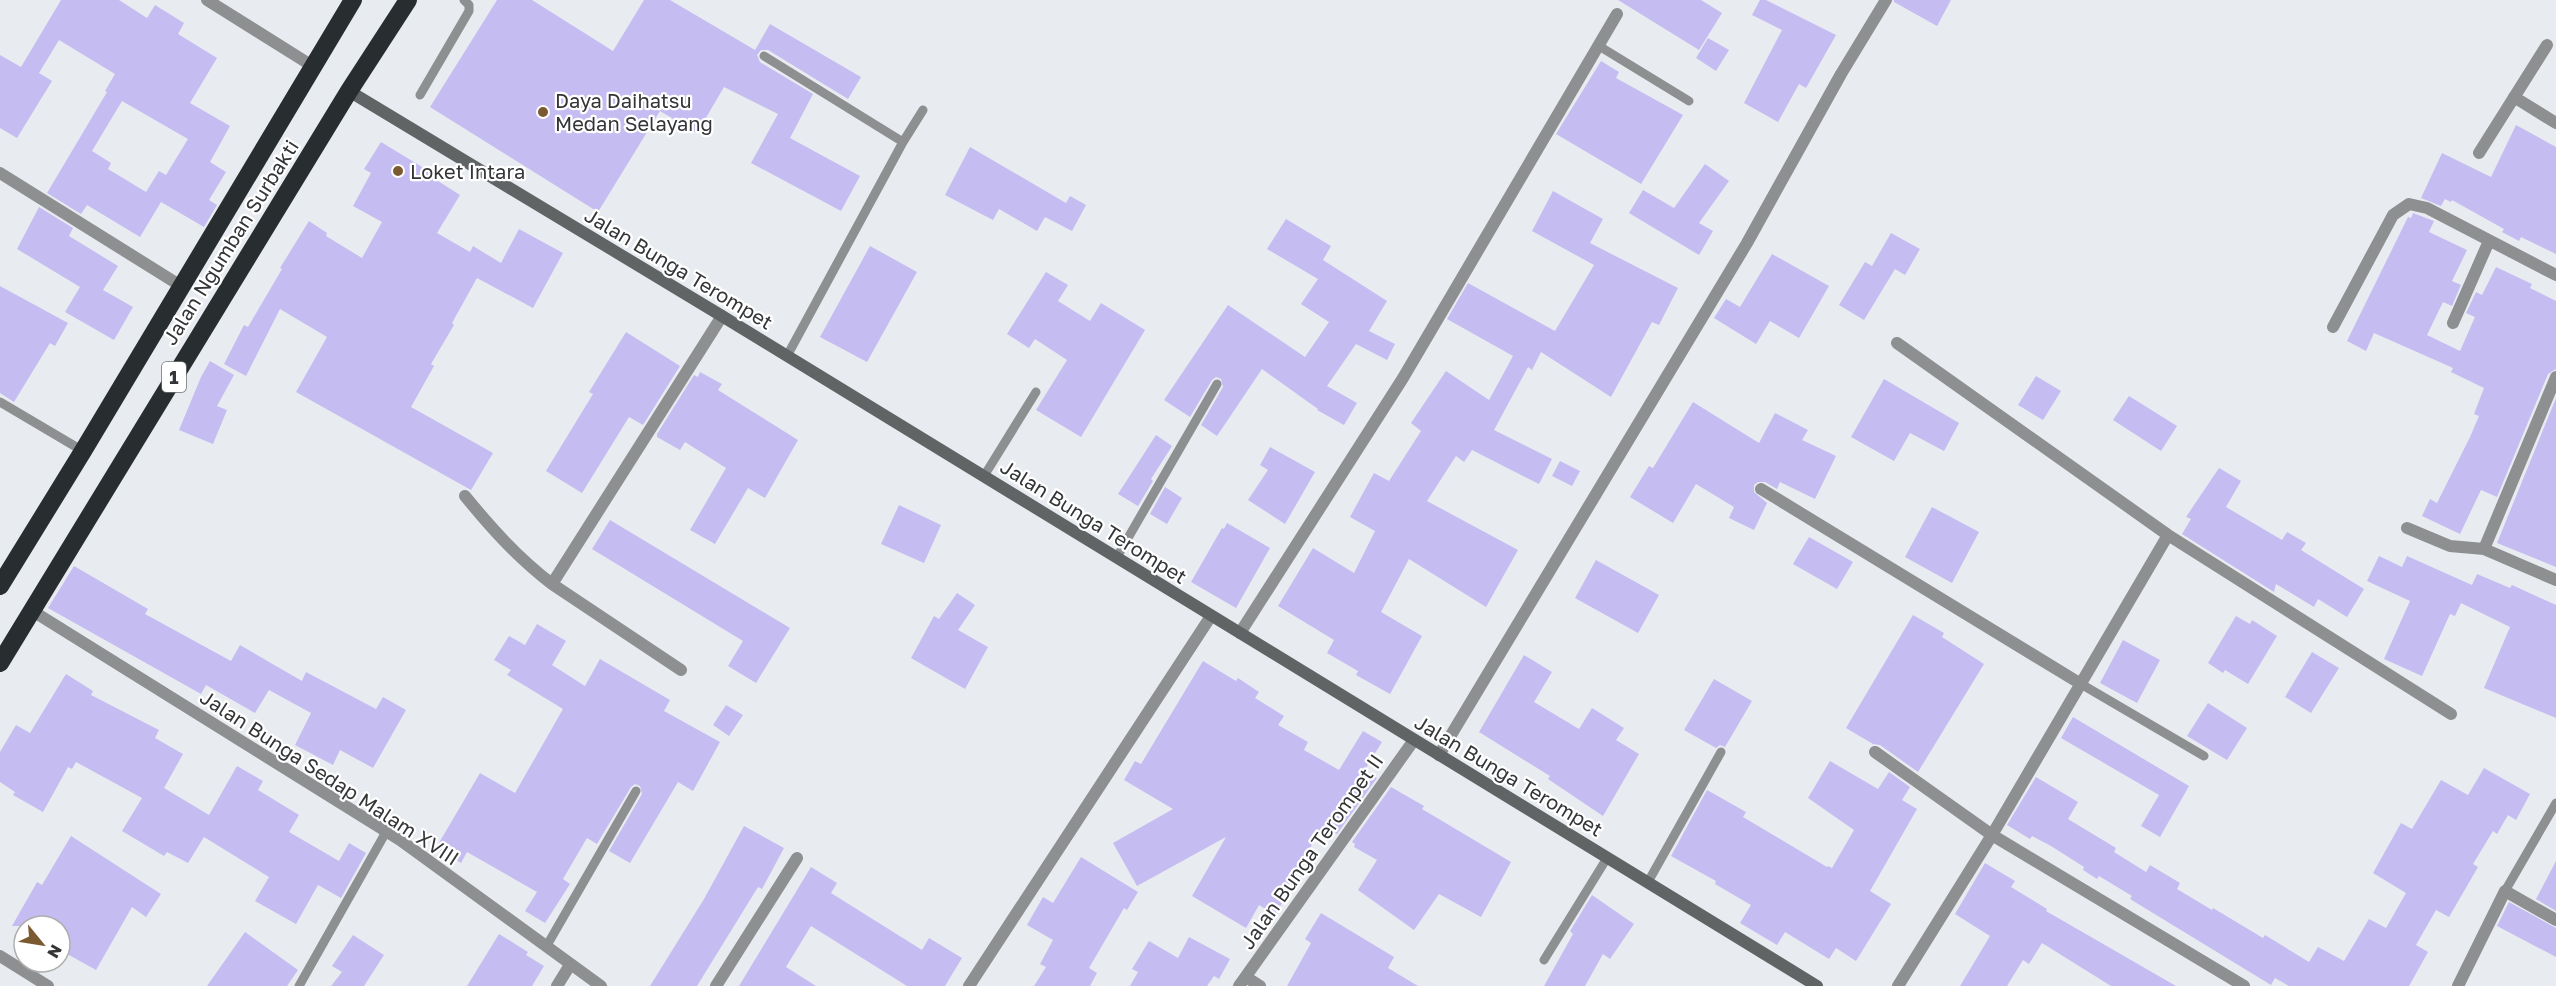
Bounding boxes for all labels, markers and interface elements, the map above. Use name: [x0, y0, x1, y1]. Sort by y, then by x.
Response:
place label: Daya Daihatsu Medan Selayang: [555, 88, 713, 135]
marker: Daya Daihatsu Medan Selayang: [536, 105, 550, 119]
street label: Jalan Ngumban Surbakti: [157, 135, 303, 349]
place label: Loket Intara: [410, 159, 525, 183]
marker: Loket Intara: [391, 164, 405, 178]
street label: Jalan Bunga Terompet: [581, 202, 777, 334]
road number: 1: [162, 362, 186, 392]
street label: Jalan Bunga Terompet: [996, 454, 1192, 588]
street label: Jalan Bunga Sedap Malam XVIII: [196, 684, 464, 870]
street label: Jalan Bunga Terompet: [1411, 709, 1607, 841]
street label: Jalan Bunga Terompet II: [1234, 749, 1388, 953]
north arrow: [12, 914, 72, 974]
text: N: [43, 941, 67, 962]

